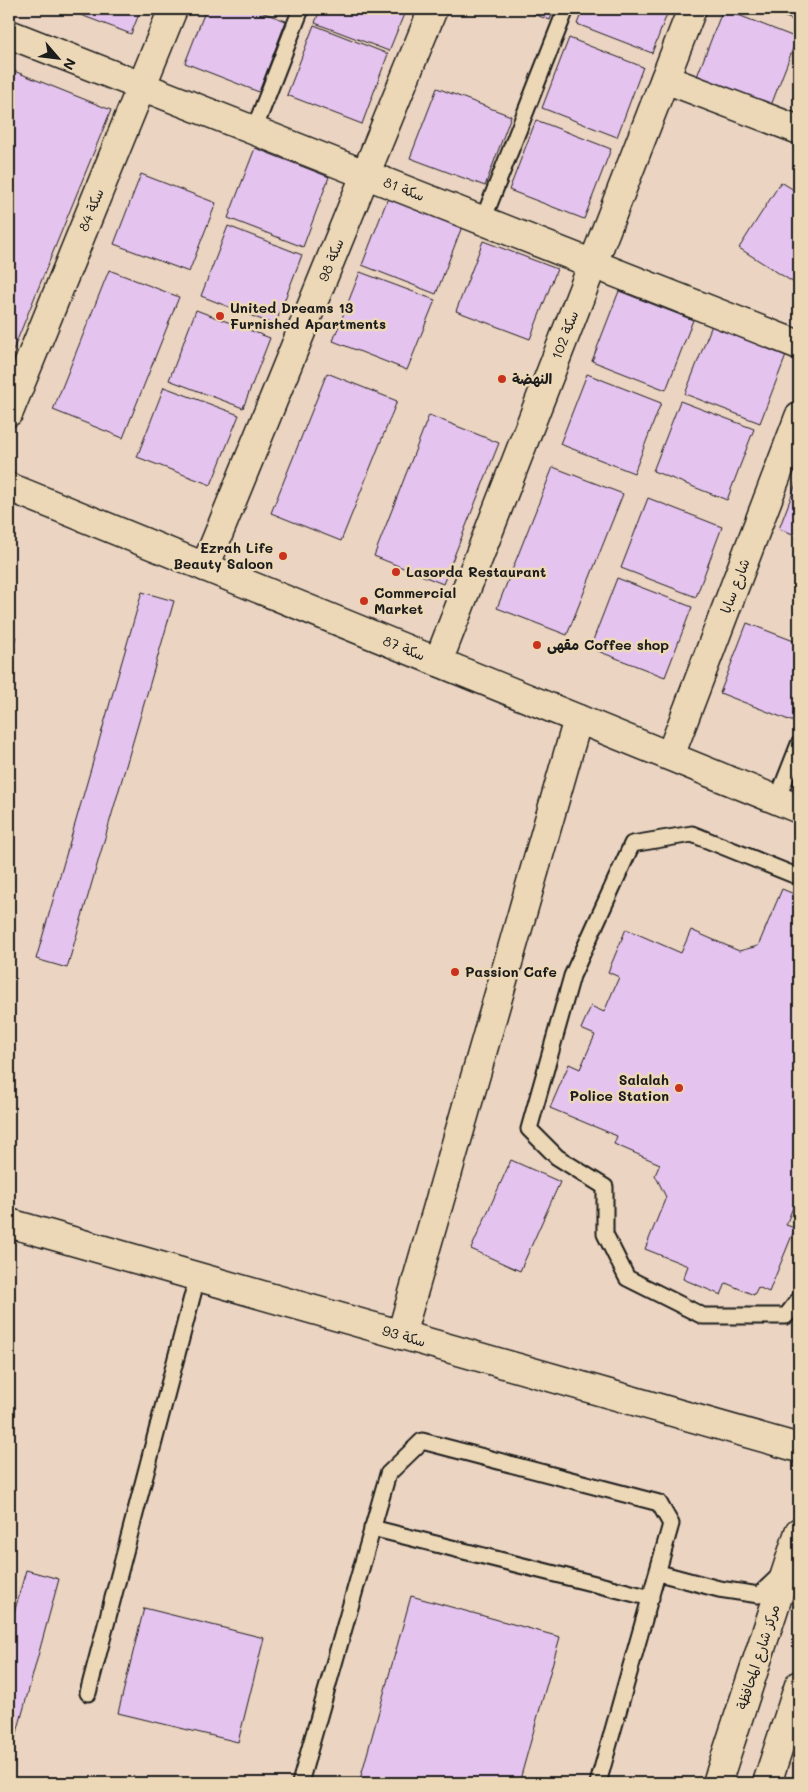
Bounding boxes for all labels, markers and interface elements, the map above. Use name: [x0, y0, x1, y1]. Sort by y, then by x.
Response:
north arrow: [32, 32, 82, 82]
text: N: [59, 55, 81, 73]
street label: سكة 81: [381, 172, 427, 205]
street label: سكة 84: [73, 186, 108, 234]
street label: سكة 98: [313, 236, 348, 284]
place label: United Dreams 13 Furnished Apartments: [230, 298, 386, 333]
street label: سكة 102: [547, 308, 582, 362]
marker: United Dreams 13 Furnished Apartments: [214, 310, 226, 322]
place label: النهضة: [512, 369, 552, 388]
marker: النهضة: [496, 373, 508, 385]
place label: Ezrah Life Beauty Saloon: [174, 538, 273, 573]
marker: Ezrah Life Beauty Saloon: [277, 550, 289, 562]
street label: شارع سابا: [715, 556, 755, 616]
place label: Lasorda Restaurant: [406, 562, 546, 581]
marker: Lasorda Restaurant: [390, 566, 402, 578]
place label: Commercial Market: [374, 583, 456, 618]
marker: Commercial Market: [358, 595, 370, 607]
street label: سكة 87: [380, 630, 428, 665]
place label: مقهى Coffee shop: [547, 635, 669, 654]
marker: مقهى Coffee shop: [531, 639, 543, 651]
place label: Passion Cafe: [465, 962, 557, 981]
marker: Passion Cafe: [449, 966, 461, 978]
place label: Salalah Police Station: [570, 1070, 669, 1105]
marker: Salalah Police Station: [673, 1082, 685, 1094]
street label: سكة 93: [380, 1320, 428, 1351]
street label: مركز شارع المحافظة: [732, 1602, 784, 1712]

